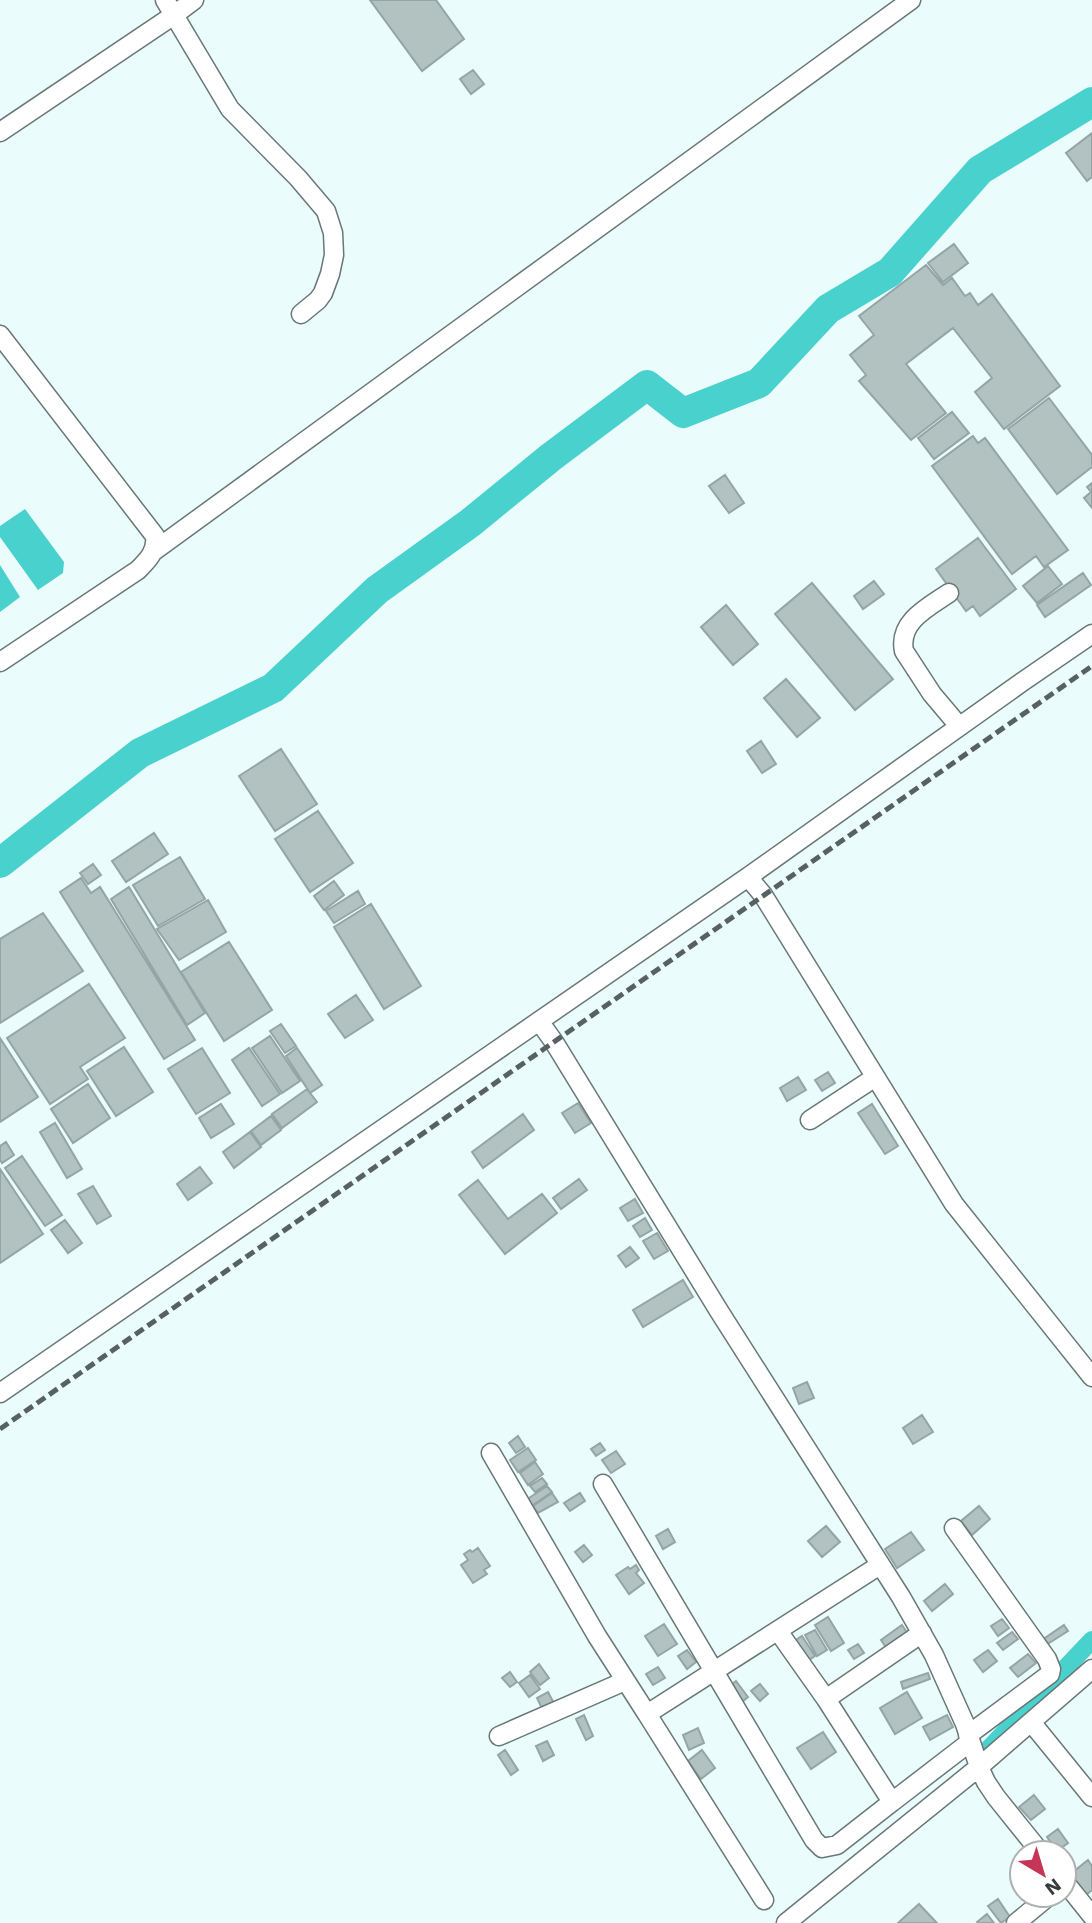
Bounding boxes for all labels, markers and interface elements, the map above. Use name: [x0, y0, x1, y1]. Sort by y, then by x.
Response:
north arrow: [1008, 1839, 1078, 1909]
text: N: [1041, 1874, 1066, 1900]

